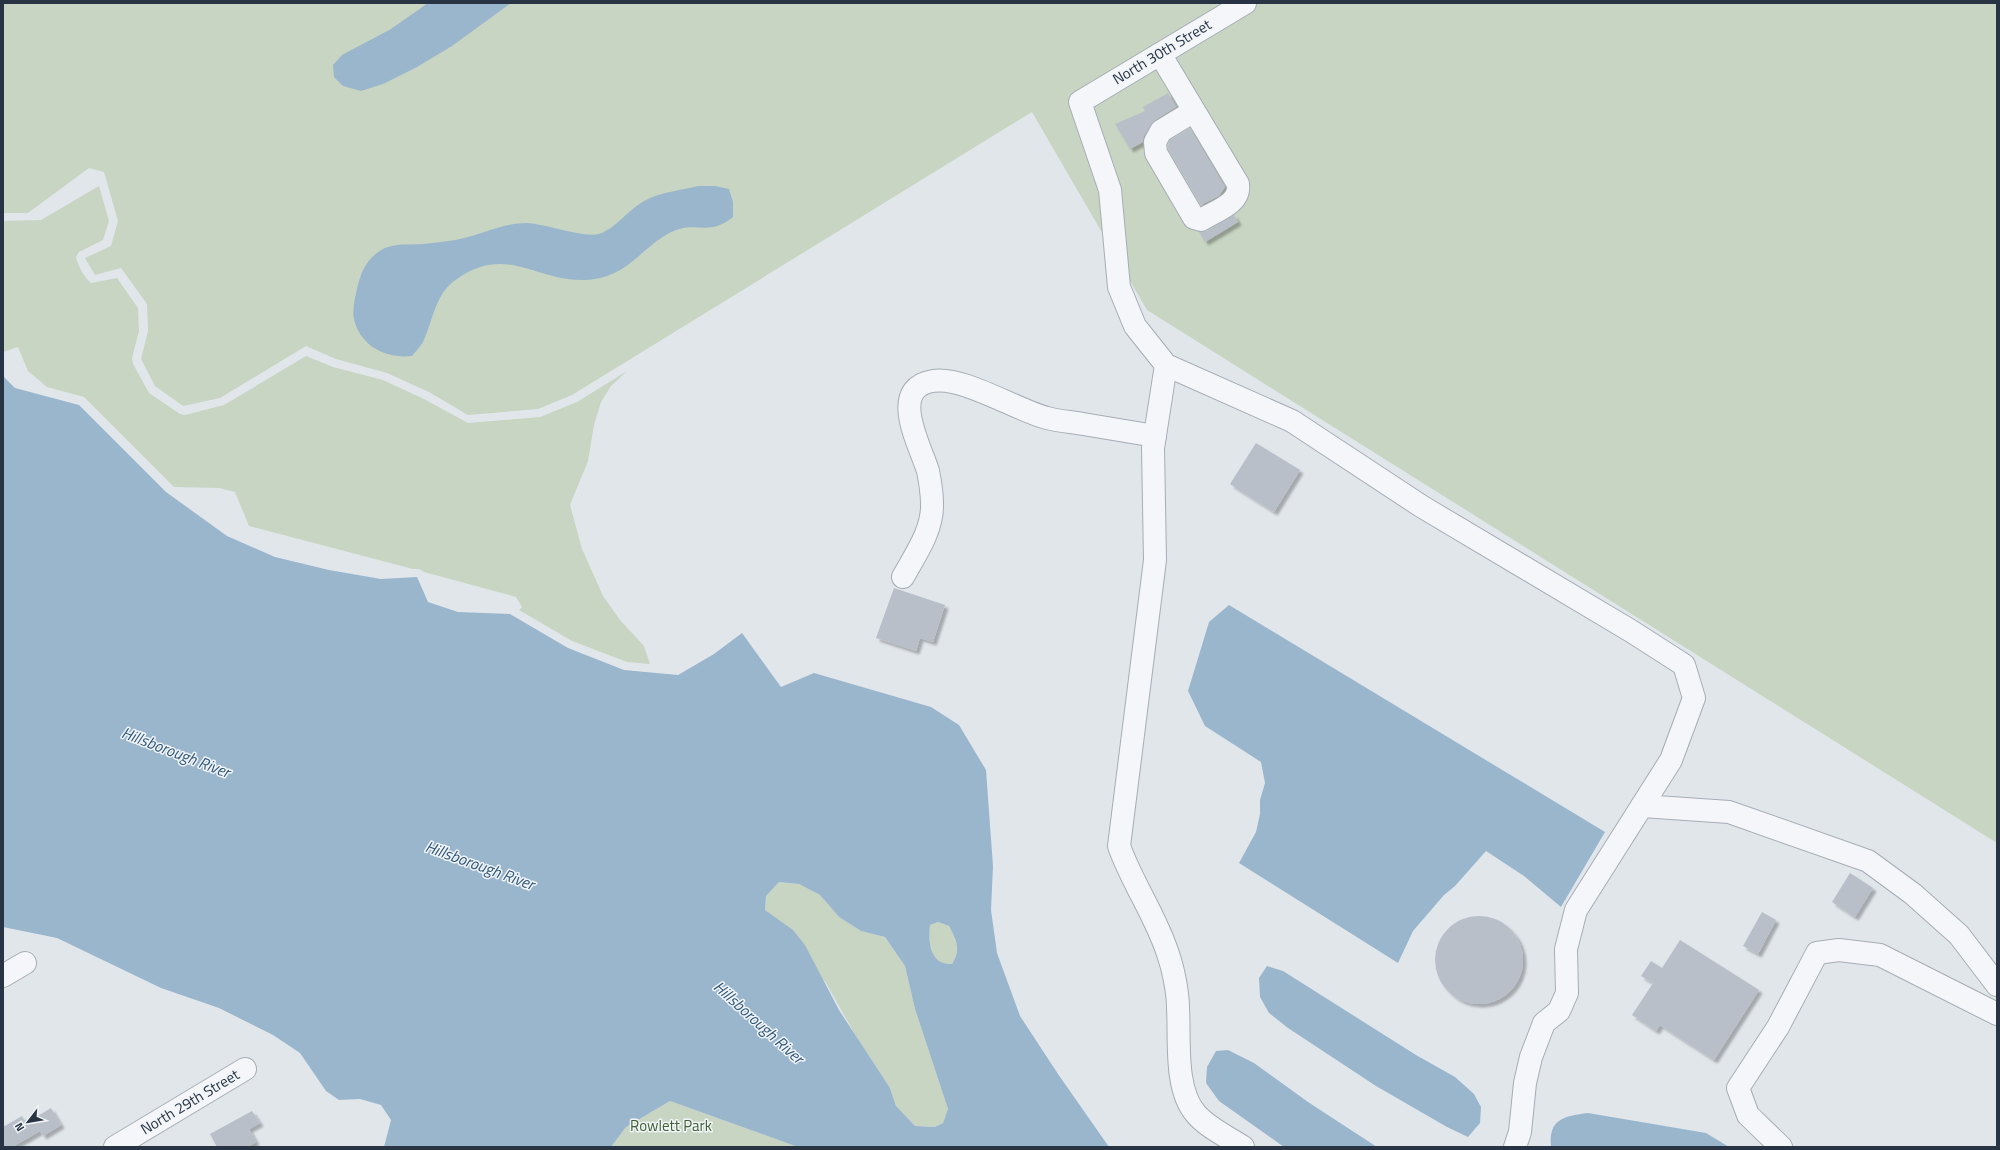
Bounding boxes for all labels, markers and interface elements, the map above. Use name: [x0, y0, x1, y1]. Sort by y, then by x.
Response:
street label: North 30th Street: [1108, 13, 1216, 90]
water label: Hillsborough River: [118, 720, 236, 784]
water label: Hillsborough River: [422, 834, 540, 897]
water label: Hillsborough River: [708, 975, 811, 1071]
street label: North 29th Street: [136, 1063, 244, 1140]
north arrow: [8, 1102, 48, 1142]
park label: Rowlett Park: [630, 1114, 712, 1137]
text: N: [11, 1120, 28, 1135]

